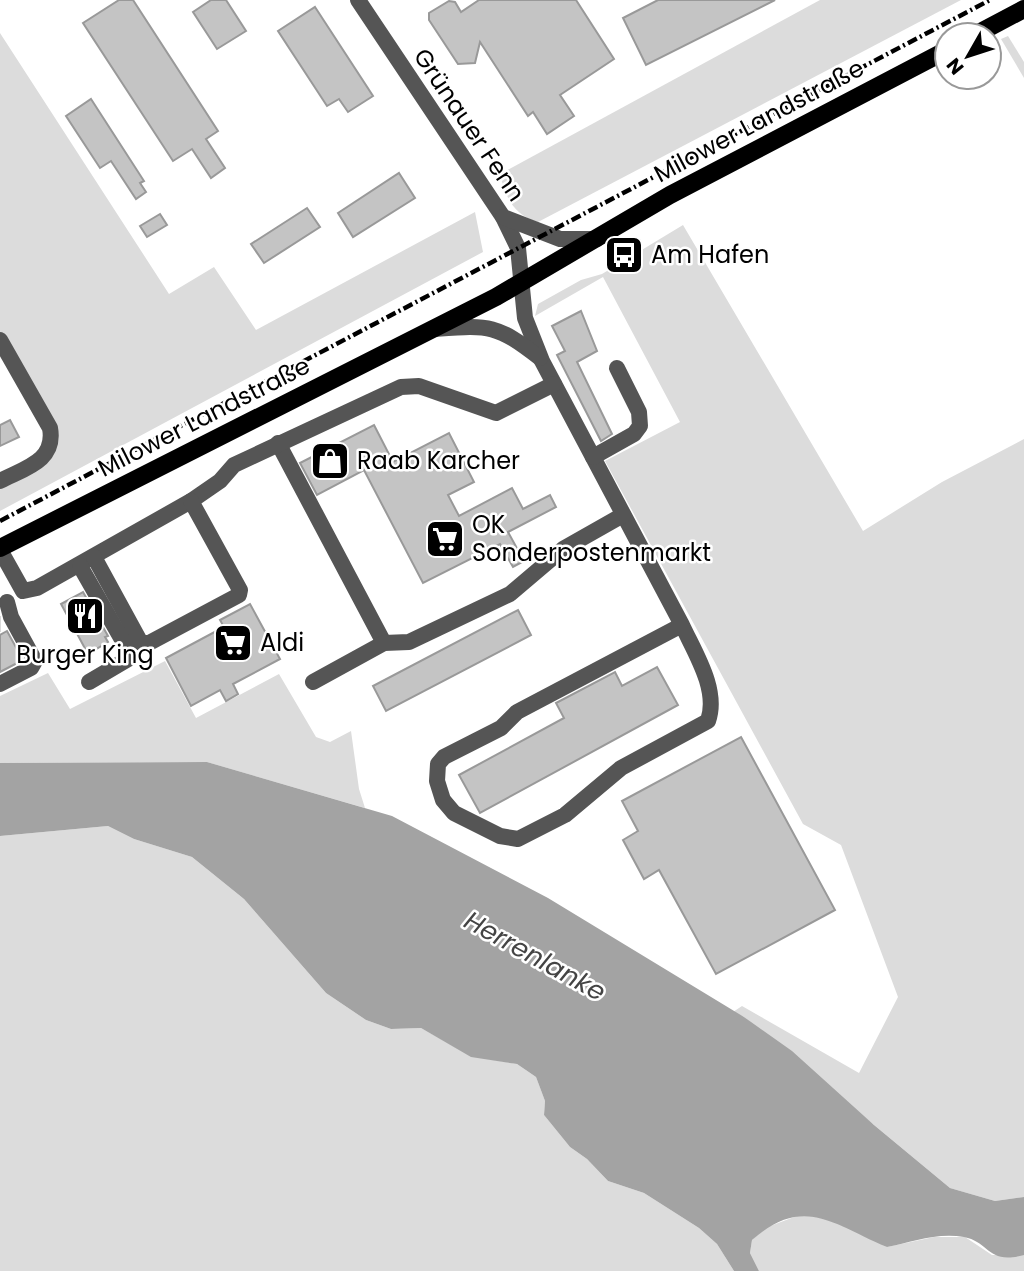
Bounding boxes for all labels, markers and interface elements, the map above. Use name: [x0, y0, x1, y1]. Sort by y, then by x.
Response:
north arrow: [933, 21, 1003, 91]
street label: Grünauer Fenn: [406, 42, 533, 208]
street label: Milower Landstraße: [648, 51, 870, 190]
text: N: [940, 52, 970, 80]
bus stop icon: Am Hafen: [603, 234, 645, 276]
place label: Am Hafen: [651, 238, 769, 271]
street label: Milower Landstraße: [92, 349, 315, 484]
shop icon: Raab Karcher: [309, 440, 351, 482]
place label: Raab Karcher: [357, 444, 520, 477]
place label: OK Sonderpostenmarkt: [472, 508, 711, 569]
supermarket icon: OK Sonderpostenmarkt: [424, 518, 466, 560]
restaurant icon: Burger King: [64, 595, 106, 637]
supermarket icon: Aldi: [212, 622, 254, 664]
place label: Aldi: [260, 626, 304, 659]
place label: Burger King: [16, 638, 154, 671]
water label: Herrenlanke: [458, 902, 612, 1010]

